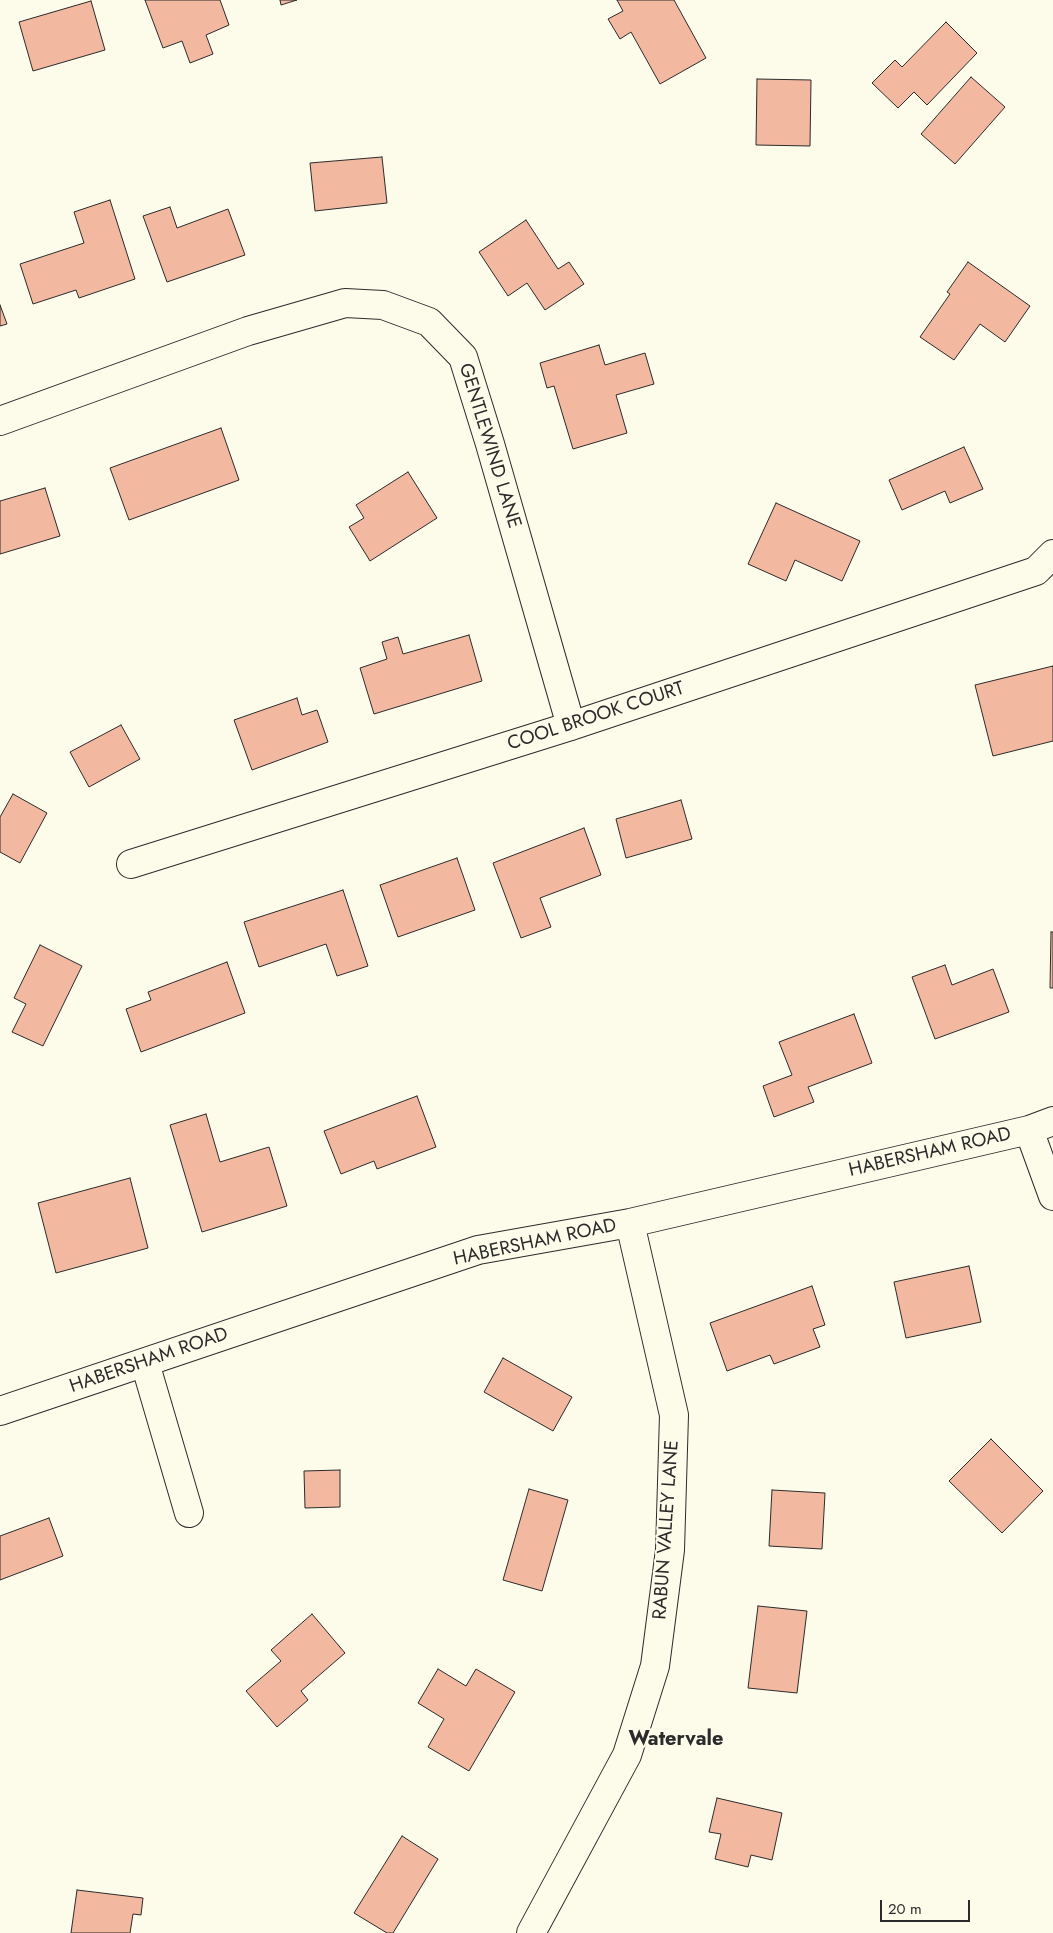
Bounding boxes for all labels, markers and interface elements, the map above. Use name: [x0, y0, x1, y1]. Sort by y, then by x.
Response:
street label: GENTLEWIND LANE: [453, 361, 525, 531]
street label: COOL BROOK COURT: [505, 678, 687, 756]
street label: HABERSHAM ROAD: [847, 1123, 1013, 1183]
street label: HABERSHAM ROAD: [451, 1215, 619, 1271]
street label: HABERSHAM ROAD: [67, 1323, 231, 1399]
street label: RABUN VALLEY LANE: [649, 1439, 685, 1621]
district label: Watervale: [629, 1728, 723, 1752]
scale bar: [883, 1890, 973, 1922]
text: 20 m: [888, 1898, 922, 1920]

